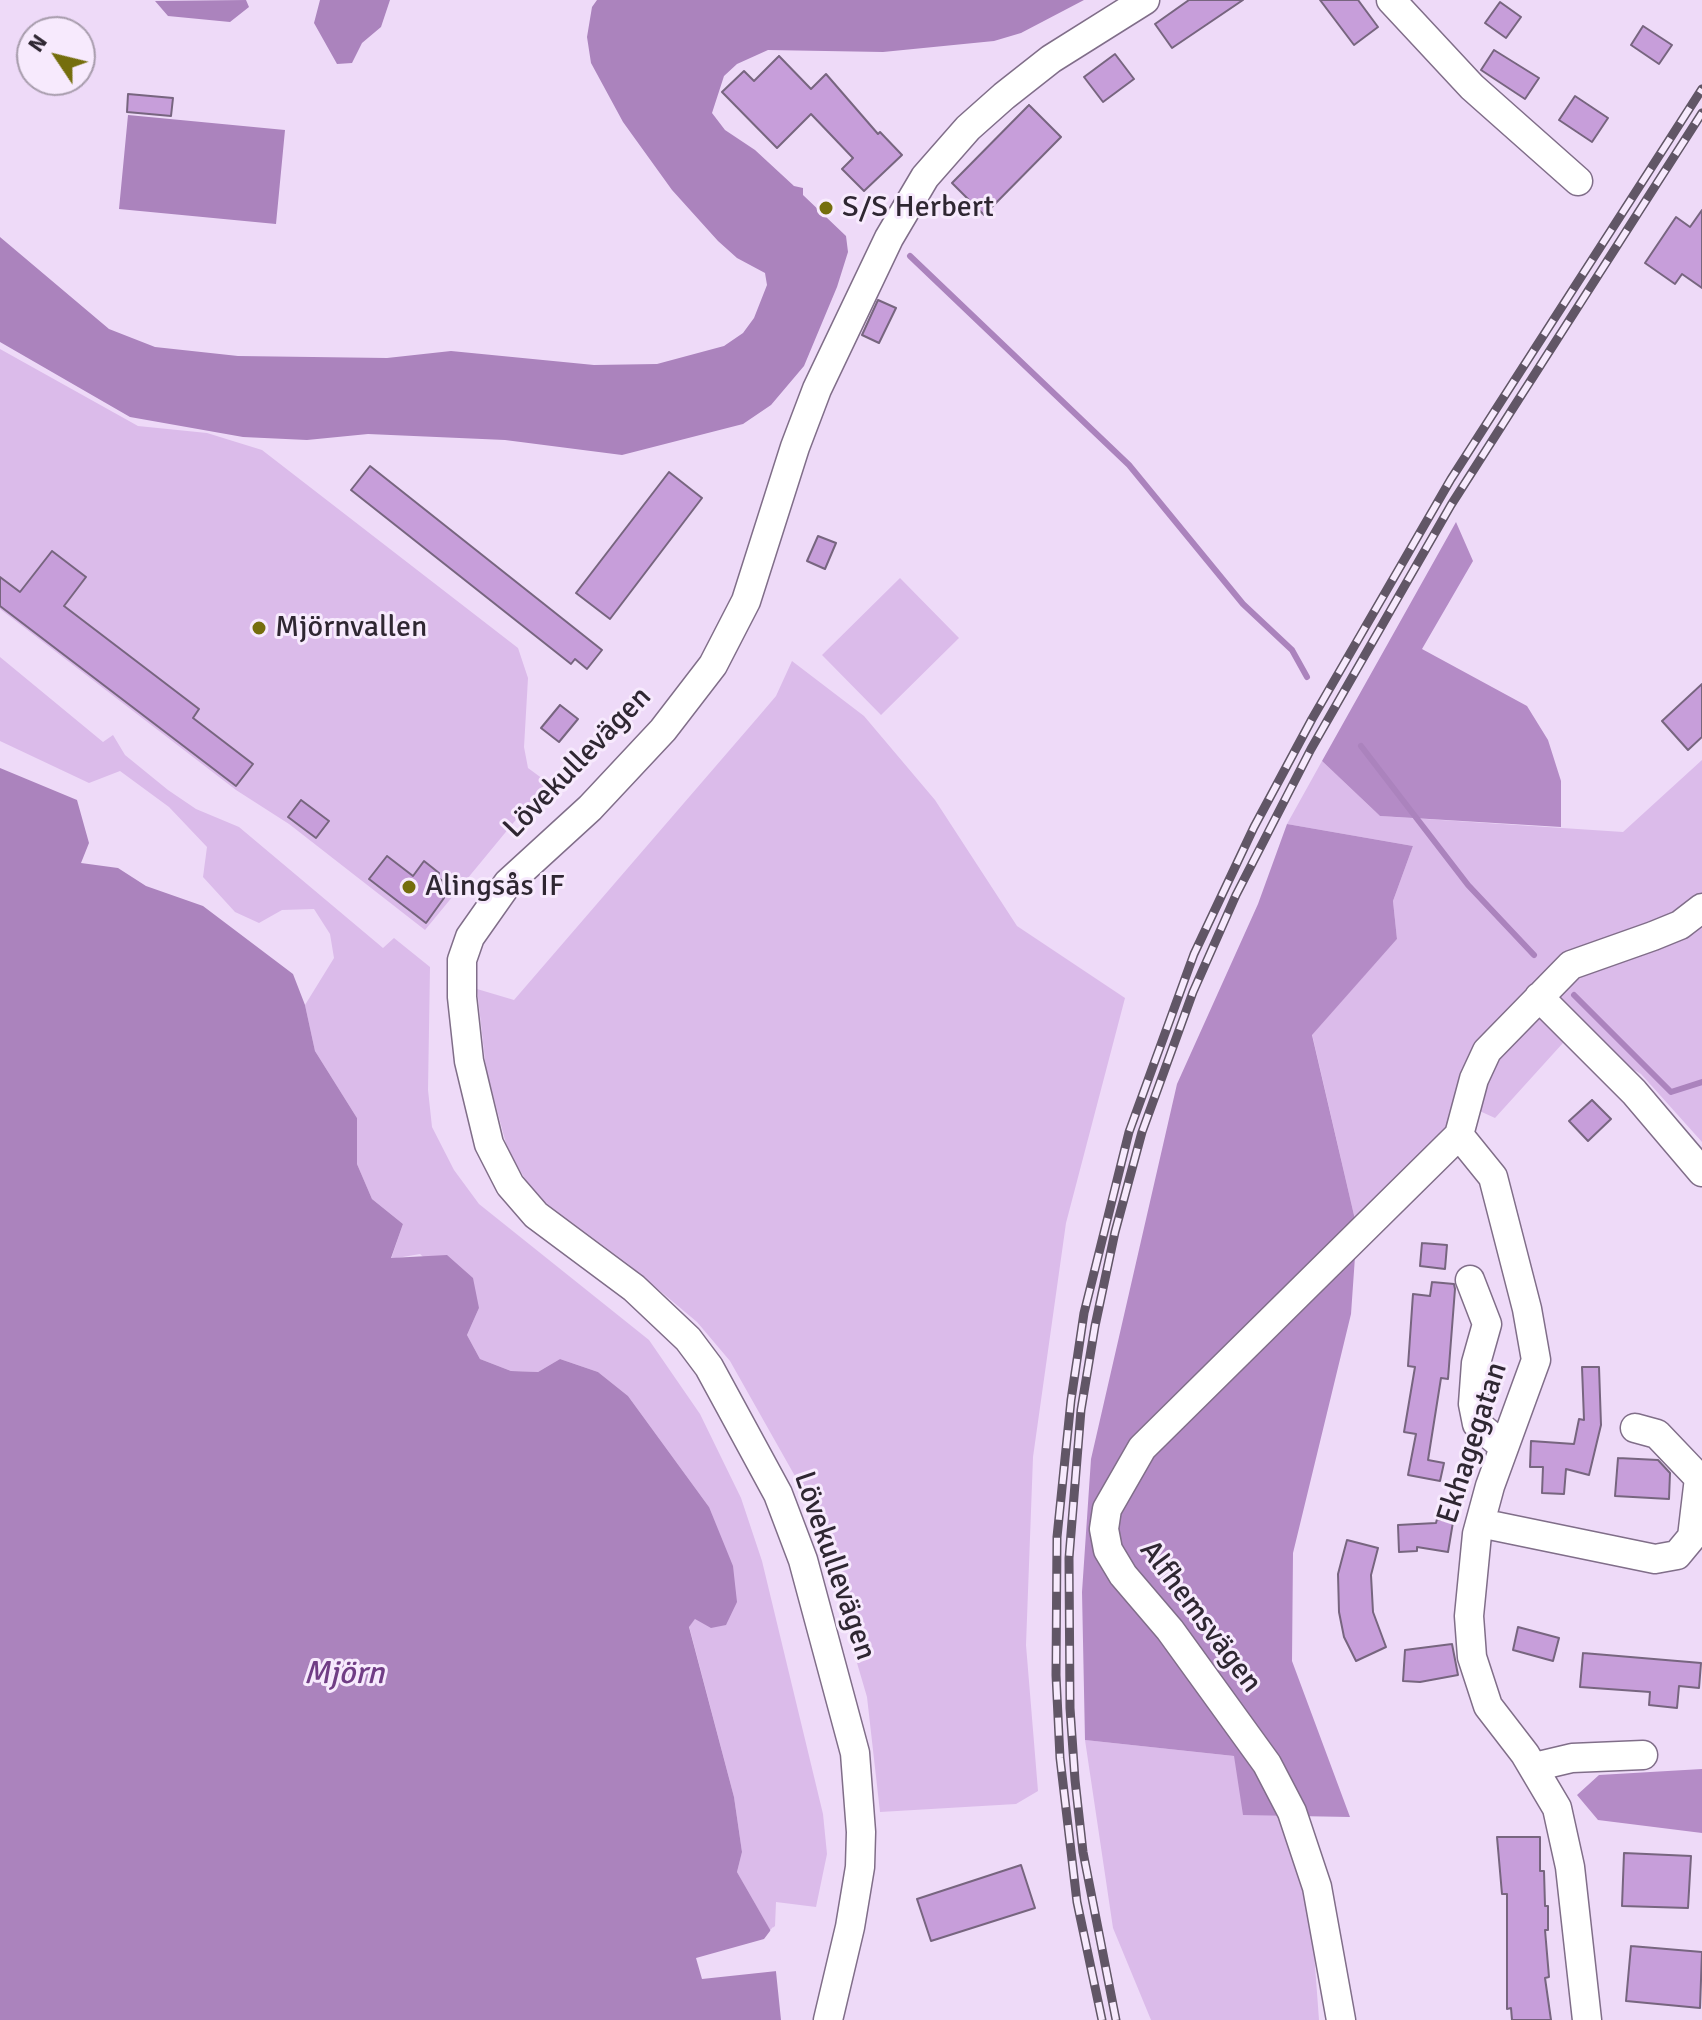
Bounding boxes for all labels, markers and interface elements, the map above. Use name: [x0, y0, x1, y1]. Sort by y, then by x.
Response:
north arrow: [16, 16, 96, 96]
text: N: [22, 29, 53, 57]
place label: S/S Herbert: [842, 190, 994, 226]
marker: S/S Herbert: [817, 199, 835, 217]
place label: Mjörnvallen: [275, 610, 427, 646]
marker: Mjörnvallen: [250, 619, 268, 637]
street label: Lövekullevägen: [497, 680, 659, 846]
place label: Alingsås IF: [425, 869, 565, 905]
marker: Alingsås IF: [400, 878, 418, 896]
street label: Ekhagegatan: [1430, 1358, 1516, 1528]
street label: Lövekullevägen: [785, 1467, 883, 1665]
street label: Alfhemsvägen: [1131, 1534, 1269, 1700]
water label: Mjörn: [304, 1656, 384, 1694]

